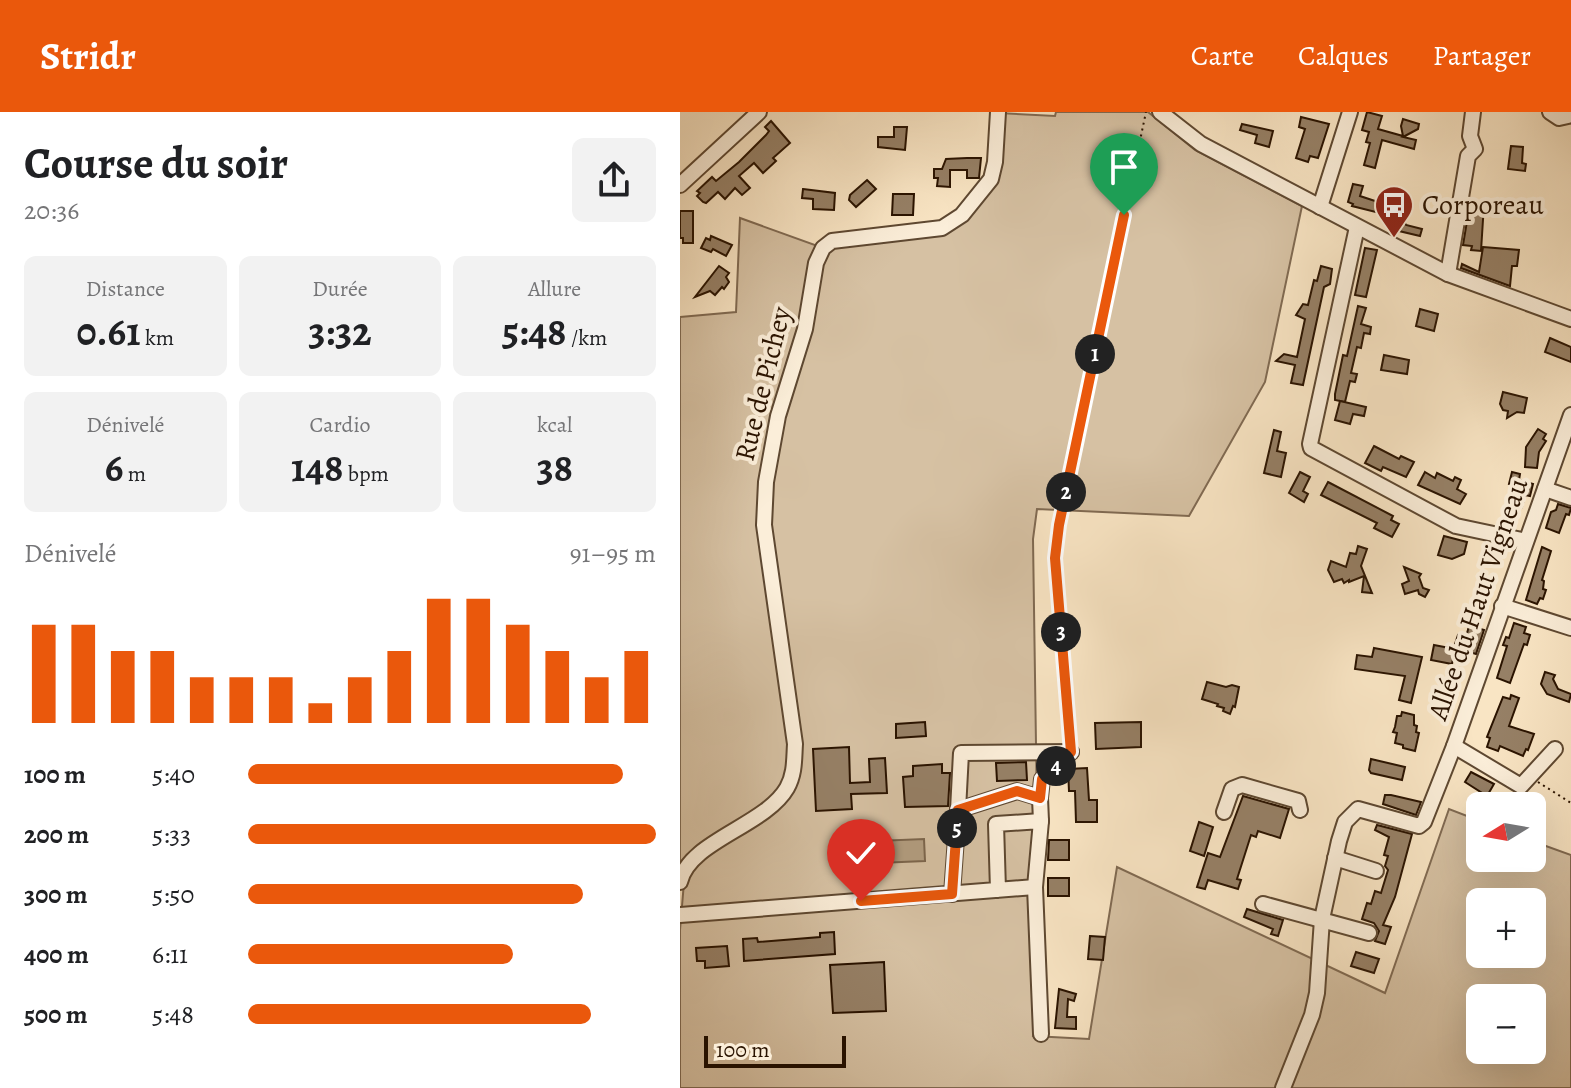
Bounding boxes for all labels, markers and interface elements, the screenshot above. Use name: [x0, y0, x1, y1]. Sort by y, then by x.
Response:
text: Stridr: [40, 30, 136, 82]
text: Carte: [1191, 37, 1254, 75]
text: Calques: [1298, 37, 1389, 75]
text: Partager: [1433, 37, 1531, 75]
text: Course du soir: [24, 133, 288, 193]
pin: [1090, 133, 1158, 215]
button: share: [572, 138, 656, 222]
icon: arrive: [1102, 145, 1146, 189]
bus stop icon: Corporeau: [1373, 184, 1415, 239]
place label: Corporeau: [1422, 186, 1544, 224]
text: 20:36: [24, 193, 79, 228]
text: Distance: [86, 274, 165, 304]
text: Durée: [312, 274, 368, 304]
text: Allure: [528, 274, 581, 304]
street label: Rue de Pichey: [726, 302, 801, 465]
text: 0.61: [76, 304, 141, 359]
text: 3:32: [308, 304, 372, 359]
text: 5:48: [502, 304, 567, 359]
text: km: [141, 323, 174, 353]
text: /km: [567, 323, 607, 353]
pin: 1: [1075, 334, 1115, 374]
text: 1: [1091, 339, 1099, 369]
text: Dénivelé: [86, 410, 164, 440]
text: Cardio: [309, 410, 371, 440]
text: kcal: [537, 410, 572, 440]
text: 6: [105, 440, 123, 495]
text: 148: [291, 440, 343, 495]
text: 38: [536, 440, 573, 495]
text: m: [123, 459, 146, 489]
text: bpm: [343, 459, 389, 489]
pin: 2: [1046, 472, 1086, 512]
street label: Allée du Haut Vigneau: [1418, 472, 1537, 726]
text: 2: [1061, 477, 1071, 507]
text: Dénivelé: [24, 536, 116, 571]
text: 91–95 m: [570, 536, 656, 571]
pin: 3: [1041, 612, 1081, 652]
text: 3: [1056, 617, 1066, 647]
pin: 4: [1036, 746, 1076, 786]
text: 4: [1051, 751, 1061, 781]
text: 100 m: [24, 757, 86, 792]
text: 5:40: [152, 757, 195, 792]
north arrow: [1466, 792, 1546, 872]
map controls: [1466, 792, 1546, 1064]
pin: 5: [937, 808, 977, 848]
text: 5: [952, 813, 962, 843]
text: 200 m: [24, 817, 89, 852]
text: 5:33: [152, 817, 191, 852]
pin: [827, 819, 895, 901]
icon: check: [839, 831, 883, 875]
text: 300 m: [24, 877, 88, 912]
text: 5:50: [152, 877, 194, 912]
button: +: [1466, 888, 1546, 968]
text: 400 m: [24, 937, 89, 972]
text: 6:11: [152, 937, 188, 972]
button: −: [1466, 984, 1546, 1064]
text: 500 m: [24, 997, 88, 1032]
text: 5:48: [152, 997, 194, 1032]
scale bar: [704, 1032, 846, 1068]
text: 100 m: [716, 1035, 770, 1065]

